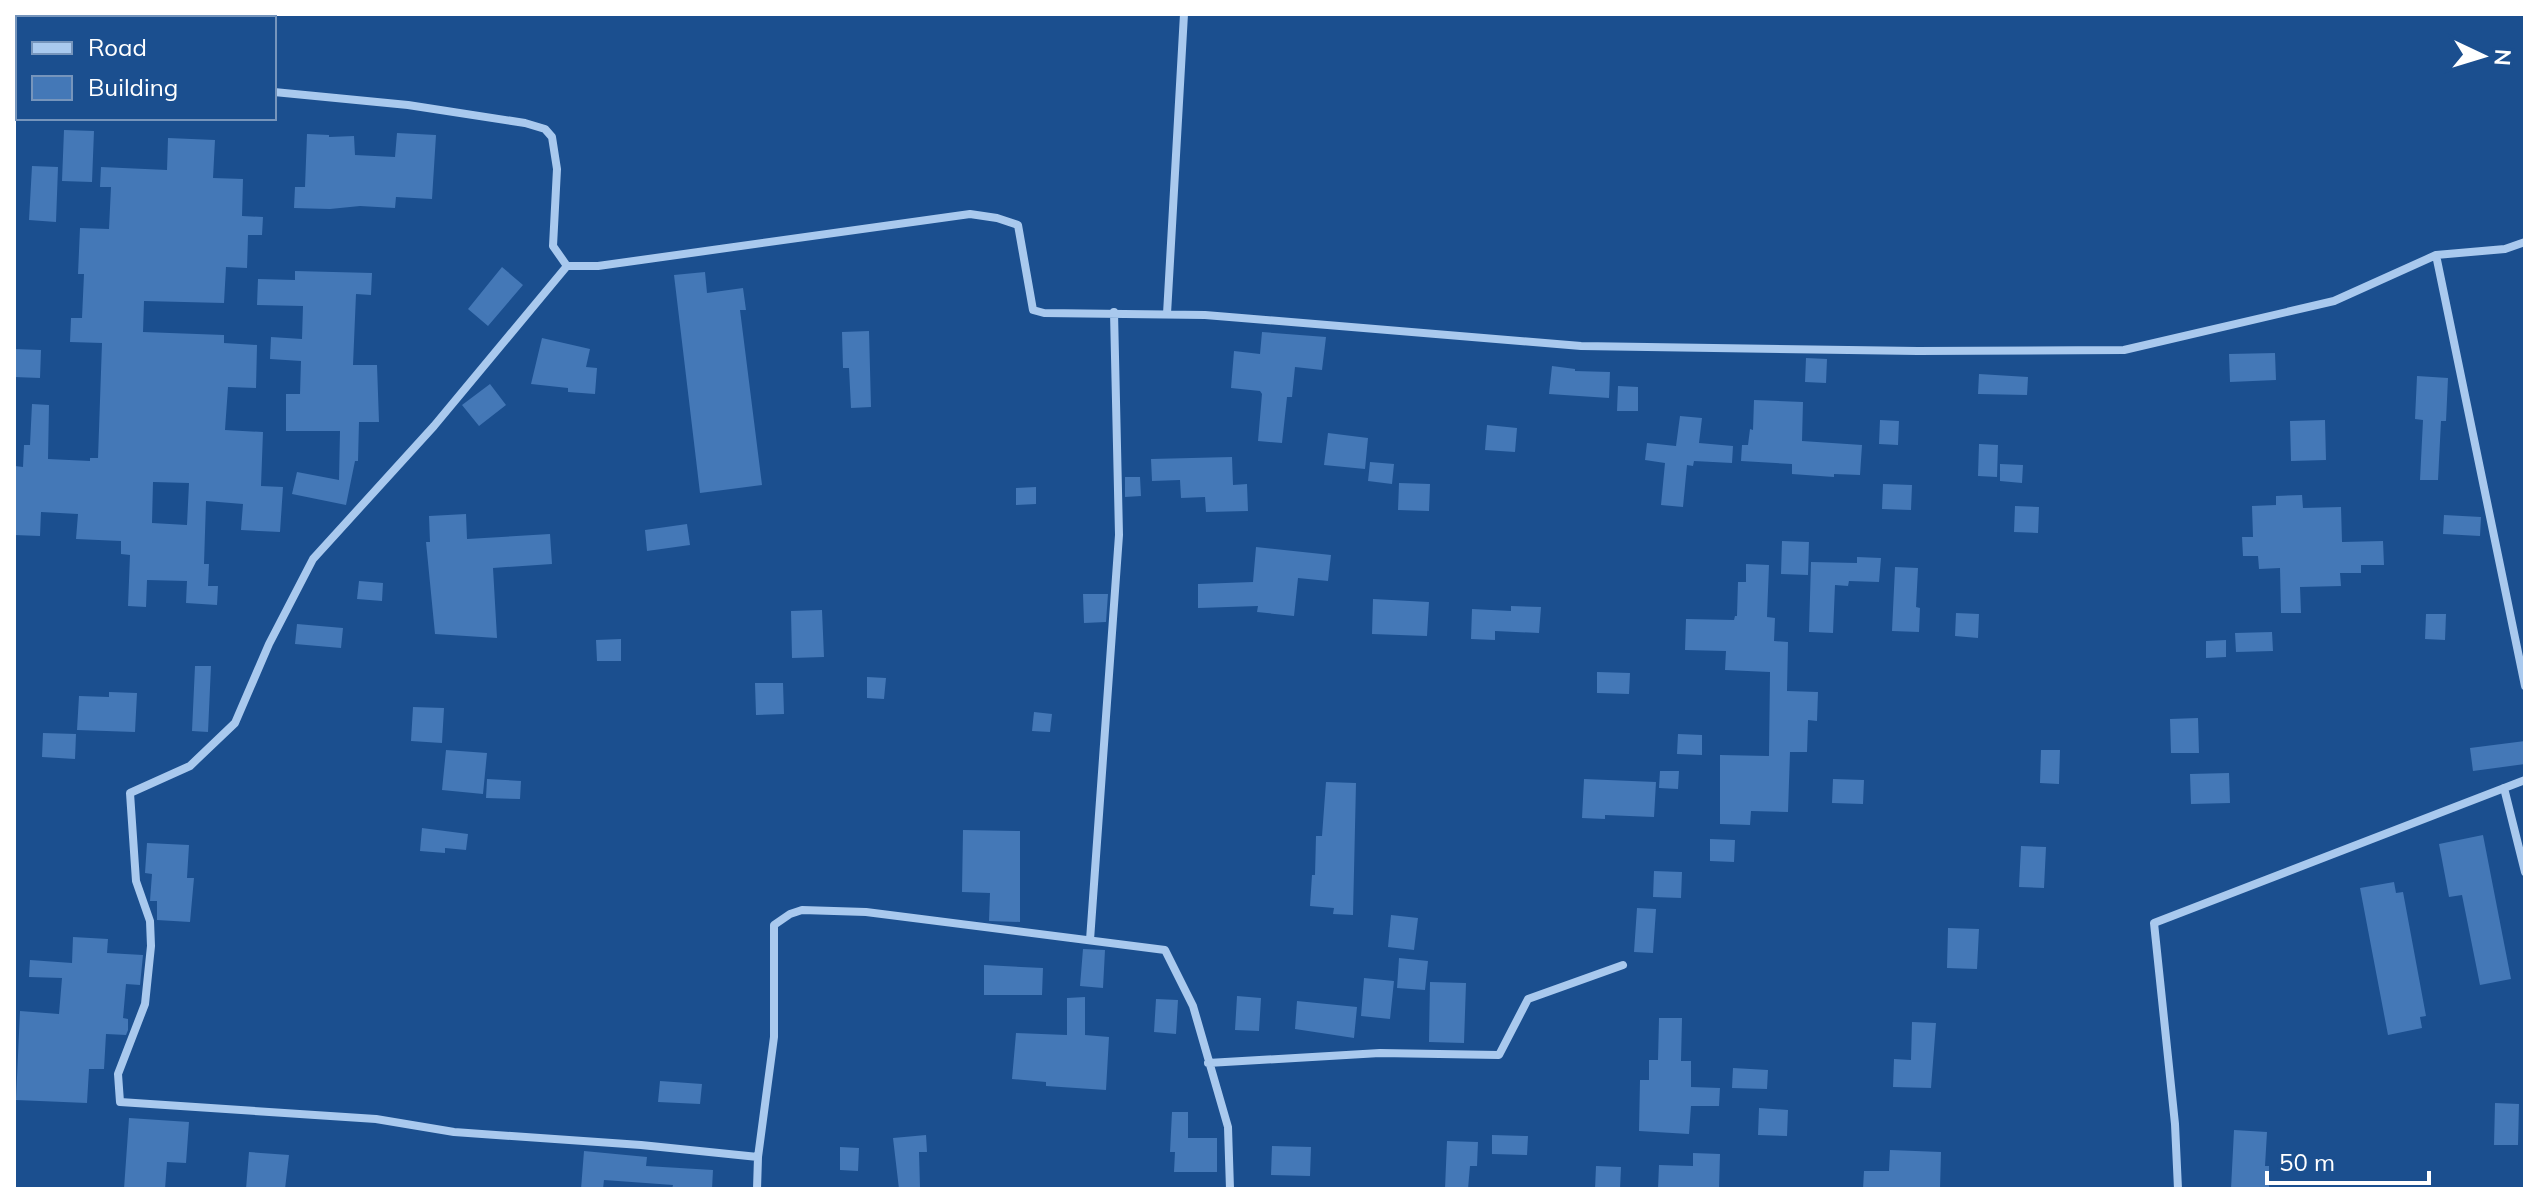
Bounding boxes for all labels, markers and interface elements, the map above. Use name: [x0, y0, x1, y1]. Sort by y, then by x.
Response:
legend: [16, 16, 276, 120]
north arrow: [2443, 16, 2523, 96]
text: Road: [88, 32, 147, 62]
text: N: [2488, 48, 2517, 67]
text: Building: [88, 72, 178, 102]
scale bar: [2267, 1135, 2429, 1185]
text: 50 m: [2279, 1147, 2335, 1177]

